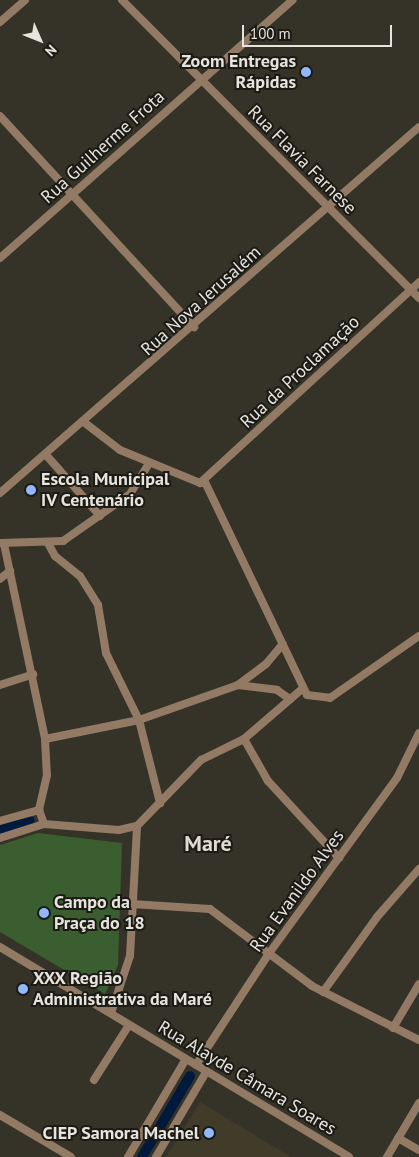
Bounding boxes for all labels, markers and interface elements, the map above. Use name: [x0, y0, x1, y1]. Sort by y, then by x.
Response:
north arrow: [15, 15, 65, 65]
scale bar: [244, 15, 394, 47]
text: 100 m: [250, 24, 291, 43]
text: N: [41, 41, 60, 60]
place label: Zoom Entregas Rápidas: [182, 51, 296, 94]
marker: Zoom Entregas Rápidas: [300, 66, 312, 78]
street label: Rua Guilherme Frota: [37, 86, 169, 208]
street label: Rua Flavia Farnese: [243, 101, 361, 219]
street label: Rua Nova Jerusalém: [137, 242, 265, 360]
street label: Rua da Proclamação: [236, 311, 364, 433]
place label: Escola Municipal IV Centenário: [41, 469, 169, 512]
marker: Escola Municipal IV Centenário: [25, 484, 37, 496]
street label: Rua Evanildo Alves: [245, 825, 349, 957]
district label: Maré: [184, 831, 232, 857]
place label: Campo da Praça do 18: [54, 892, 145, 934]
marker: Campo da Praça do 18: [38, 907, 50, 919]
place label: XXX Região Administrativa da Maré: [33, 968, 212, 1011]
marker: XXX Região Administrativa da Maré: [17, 983, 29, 995]
street label: Rua Alayde Câmara Soares: [154, 1016, 340, 1140]
place label: CIEP Samora Machel: [42, 1122, 199, 1144]
marker: CIEP Samora Machel: [203, 1127, 215, 1139]

